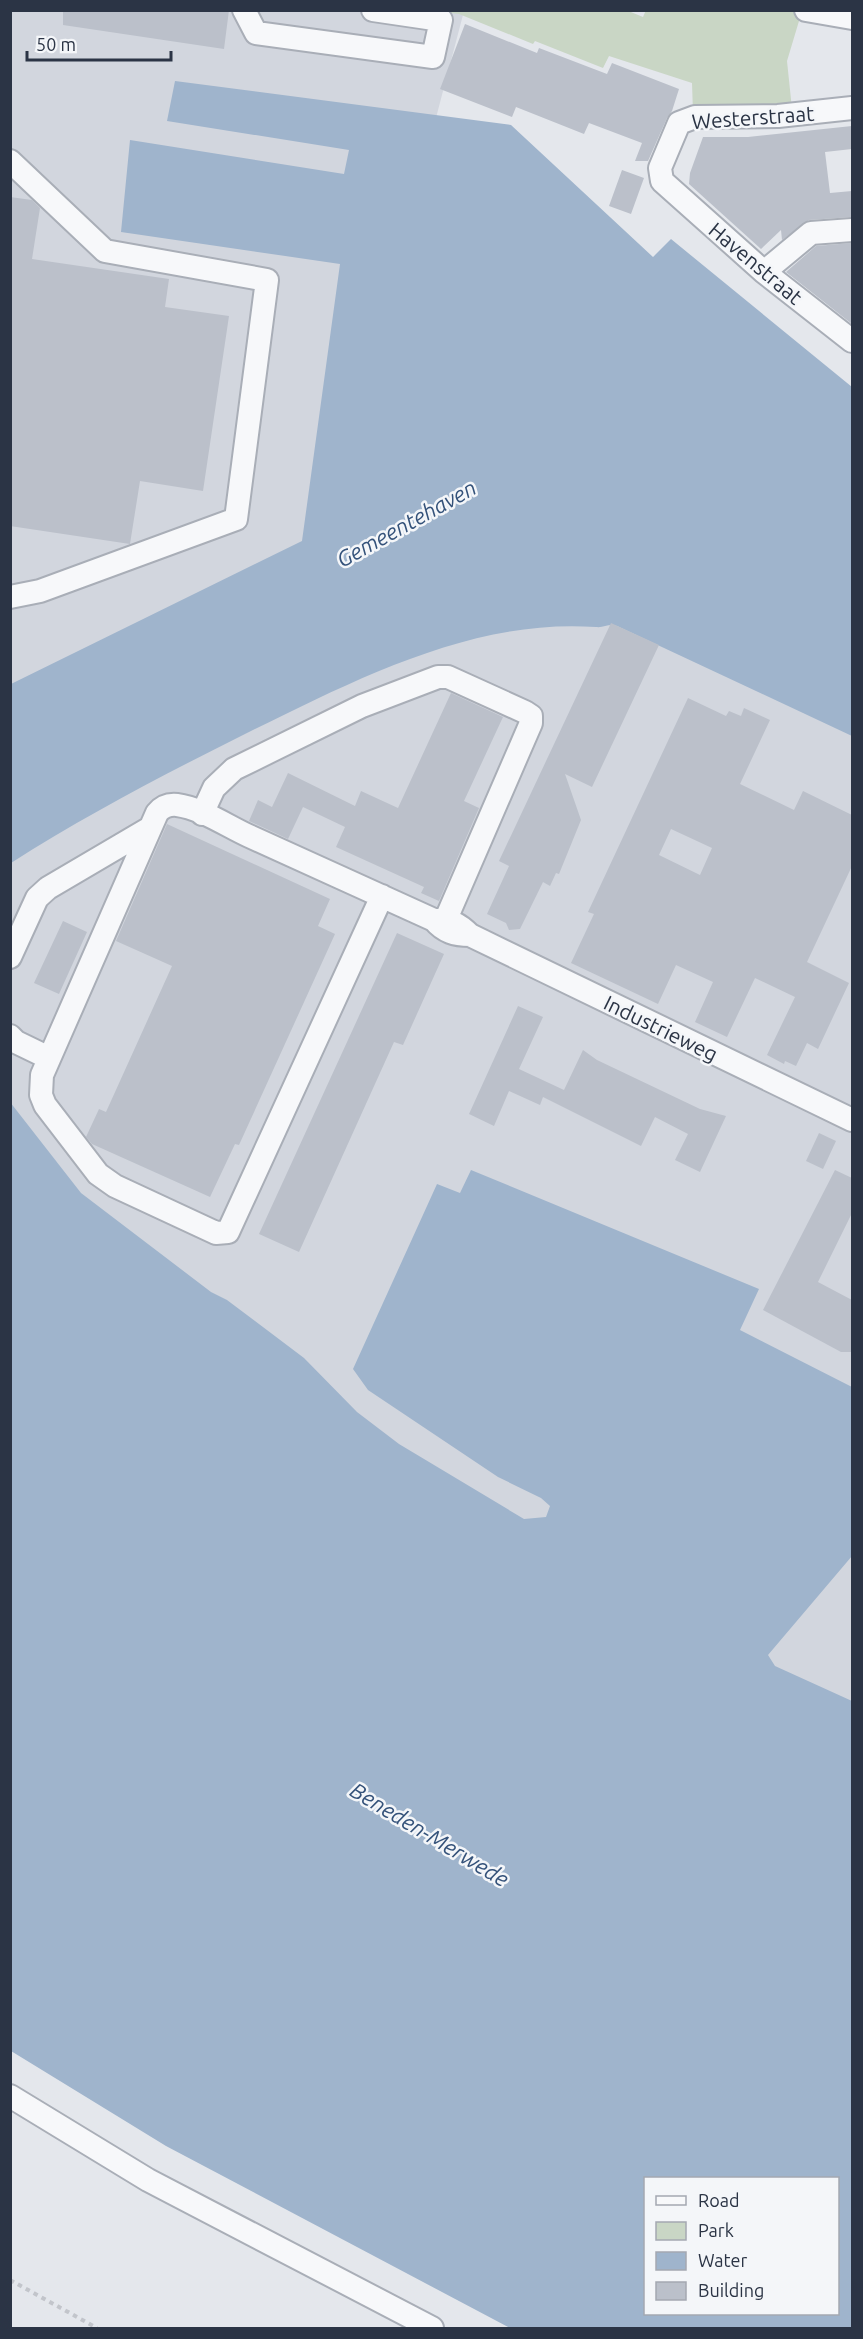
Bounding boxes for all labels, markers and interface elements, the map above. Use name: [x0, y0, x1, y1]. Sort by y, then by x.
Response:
scale bar: [27, 24, 171, 62]
text: 50 m: [36, 34, 76, 54]
street label: Westerstraat: [691, 101, 815, 133]
street label: Havenstraat: [704, 217, 808, 309]
water label: Gemeentehaven: [332, 474, 480, 572]
street label: Industrieweg: [600, 990, 722, 1066]
water label: Beneden-Merwede: [346, 1777, 514, 1891]
legend: [644, 2177, 839, 2315]
text: Road: [698, 2190, 740, 2210]
text: Park: [698, 2220, 734, 2240]
text: Water: [698, 2250, 748, 2270]
text: Building: [698, 2280, 764, 2300]

